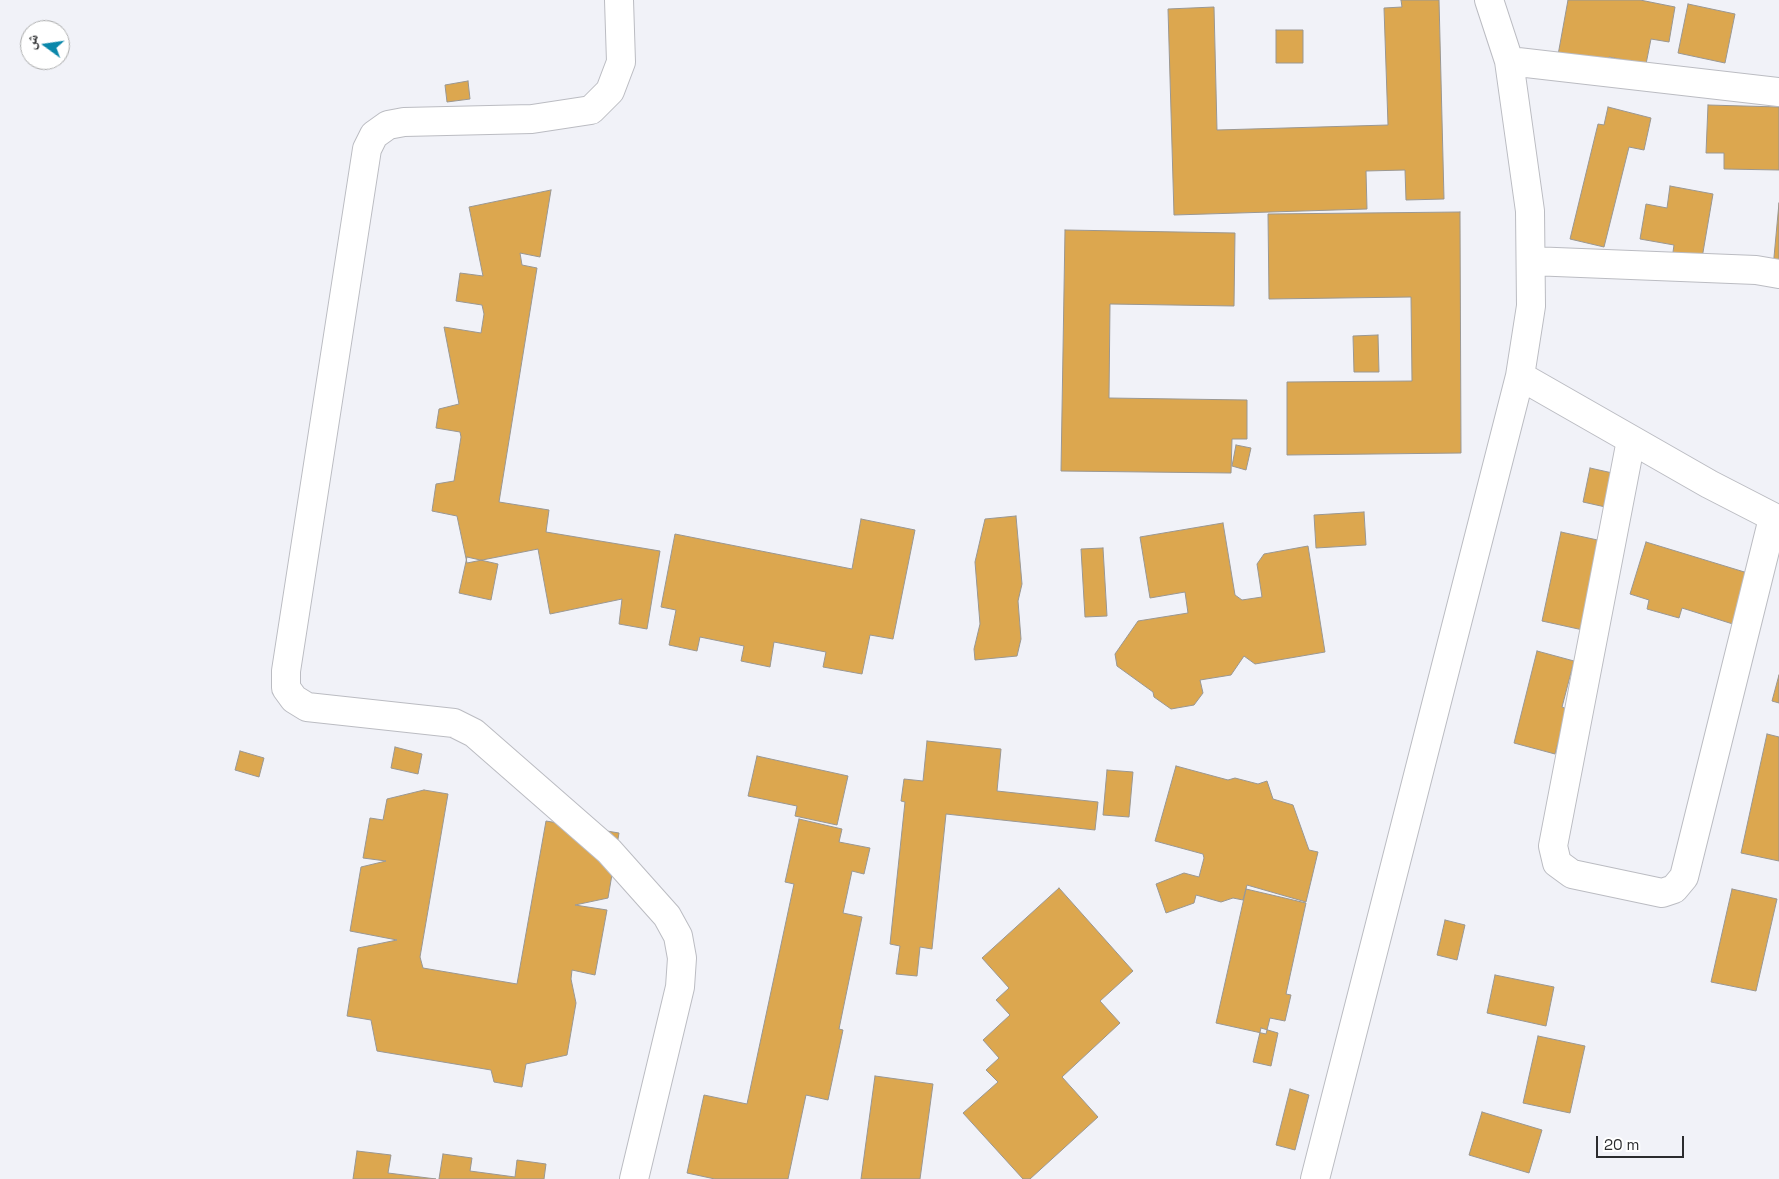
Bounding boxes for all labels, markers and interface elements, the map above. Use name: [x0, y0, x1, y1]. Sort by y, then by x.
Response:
north arrow: [20, 20, 70, 70]
text: ش: [21, 32, 42, 51]
scale bar: [1599, 1126, 1686, 1158]
text: 20 m: [1604, 1135, 1639, 1154]

